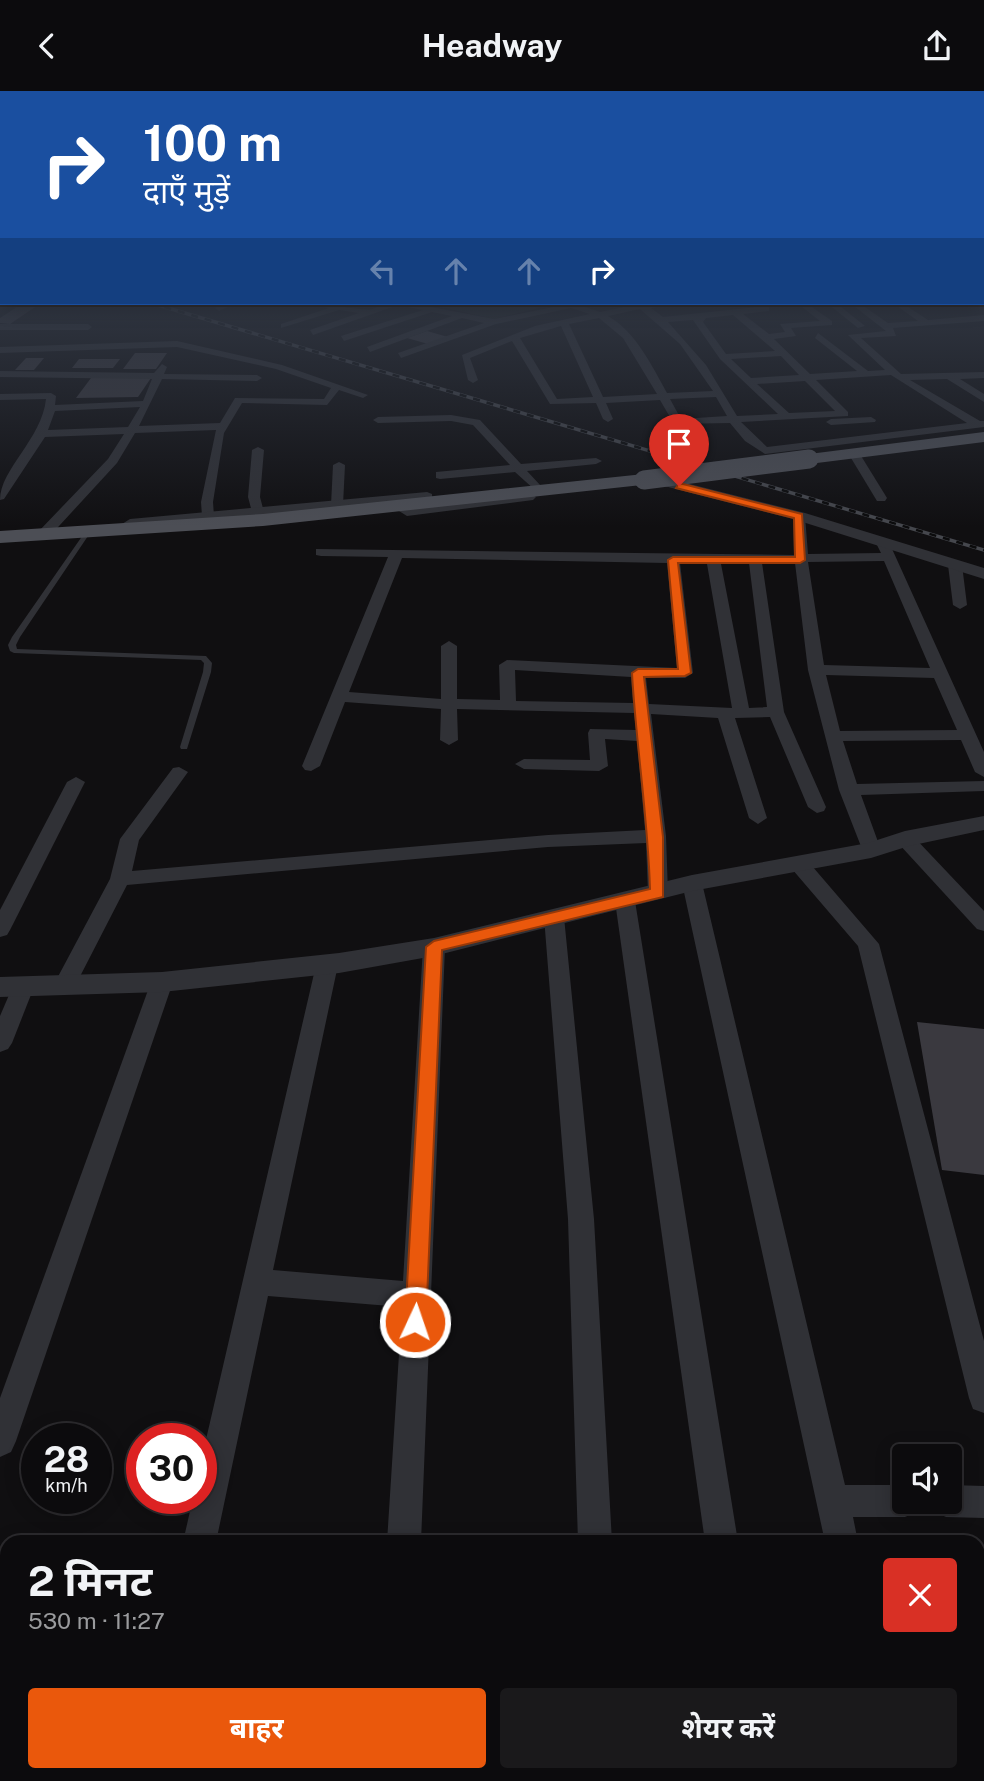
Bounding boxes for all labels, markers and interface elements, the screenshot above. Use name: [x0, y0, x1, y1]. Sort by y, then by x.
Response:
icon: back: [28, 27, 66, 65]
text: Headway: [422, 27, 562, 64]
icon: share: [918, 27, 956, 65]
text: 100 m: [143, 114, 282, 172]
icon: right: [28, 119, 119, 210]
text: दाएँ मुड़ें: [143, 173, 230, 210]
icon: left: [364, 252, 402, 290]
icon: ahead: [437, 252, 475, 290]
icon: ahead: [510, 252, 548, 290]
icon: right: [583, 252, 621, 290]
pin: [649, 414, 709, 486]
icon: arrive: [660, 425, 698, 463]
position arrow: [378, 1285, 452, 1359]
speed limit sign: 30: [126, 1423, 217, 1514]
text: 28: [44, 1439, 89, 1480]
map controls: [892, 1444, 962, 1514]
button: sound: [892, 1444, 962, 1514]
text: km/h: [45, 1475, 88, 1496]
text: 2 मिनट: [28, 1556, 152, 1605]
button: close: [883, 1558, 957, 1632]
text: 530 m · 11:27: [28, 1607, 165, 1634]
button: बाहर: [28, 1688, 486, 1768]
button: शेयर करें: [500, 1688, 957, 1768]

